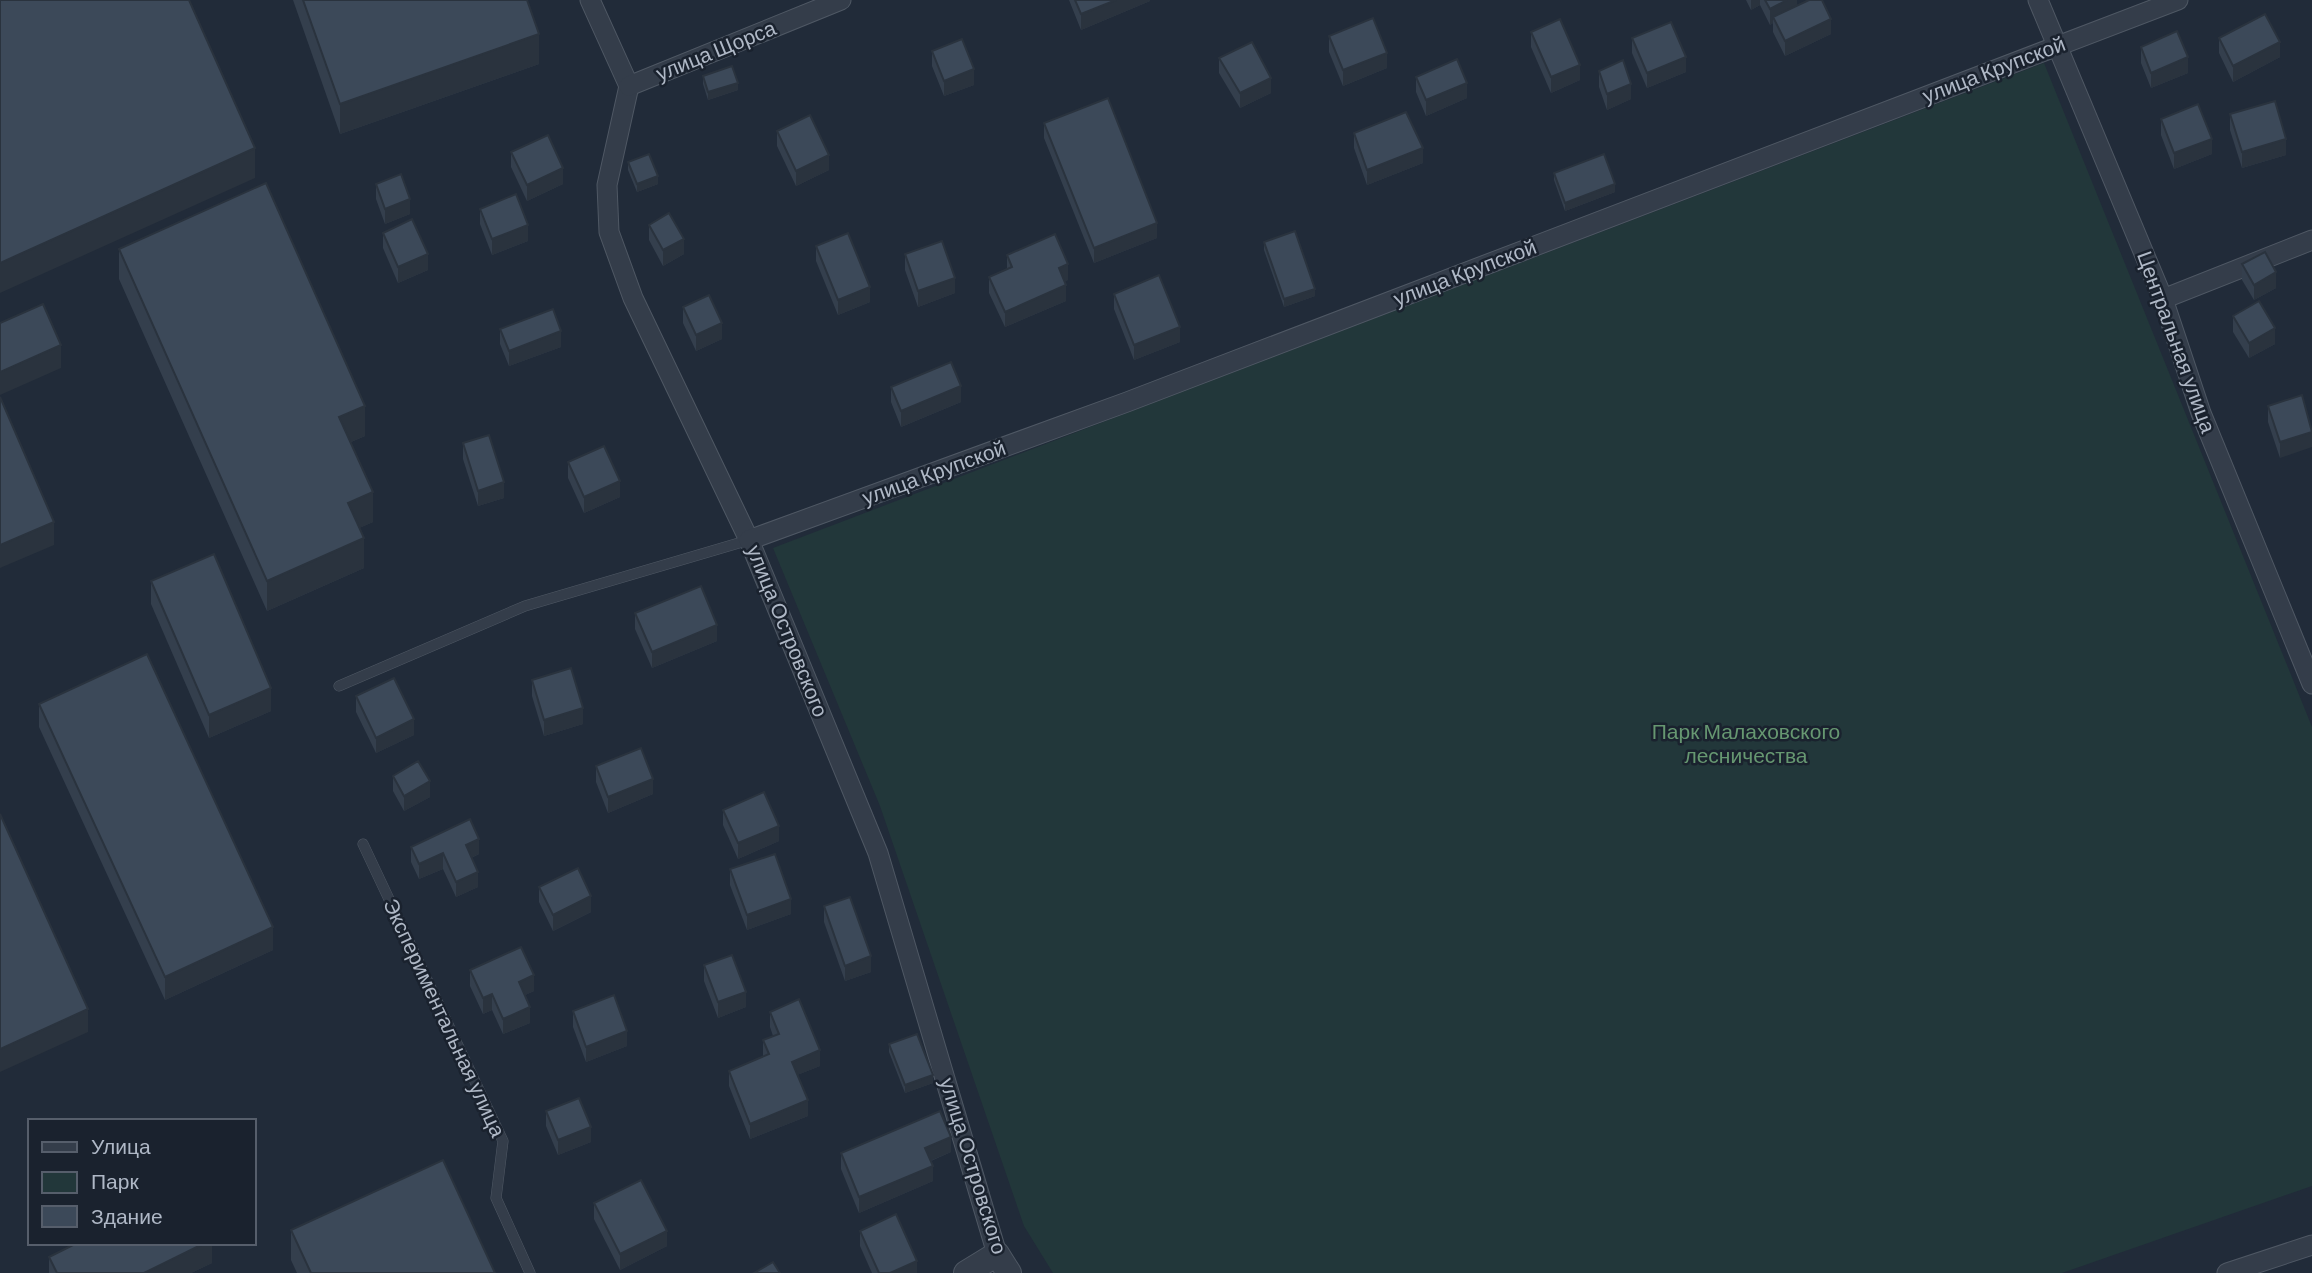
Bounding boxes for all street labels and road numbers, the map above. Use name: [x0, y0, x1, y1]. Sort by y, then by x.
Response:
street label: улица Щорса: [652, 14, 779, 85]
street label: улица Крупской: [1919, 30, 2068, 107]
street label: улица Крупской: [1390, 233, 1539, 310]
street label: Центральная улица: [2133, 247, 2222, 436]
street label: улица Крупской: [858, 434, 1009, 509]
street label: улица Островского: [742, 541, 834, 720]
street label: Экспериментальная улица: [379, 894, 512, 1141]
street label: улица Островского: [936, 1074, 1013, 1257]

